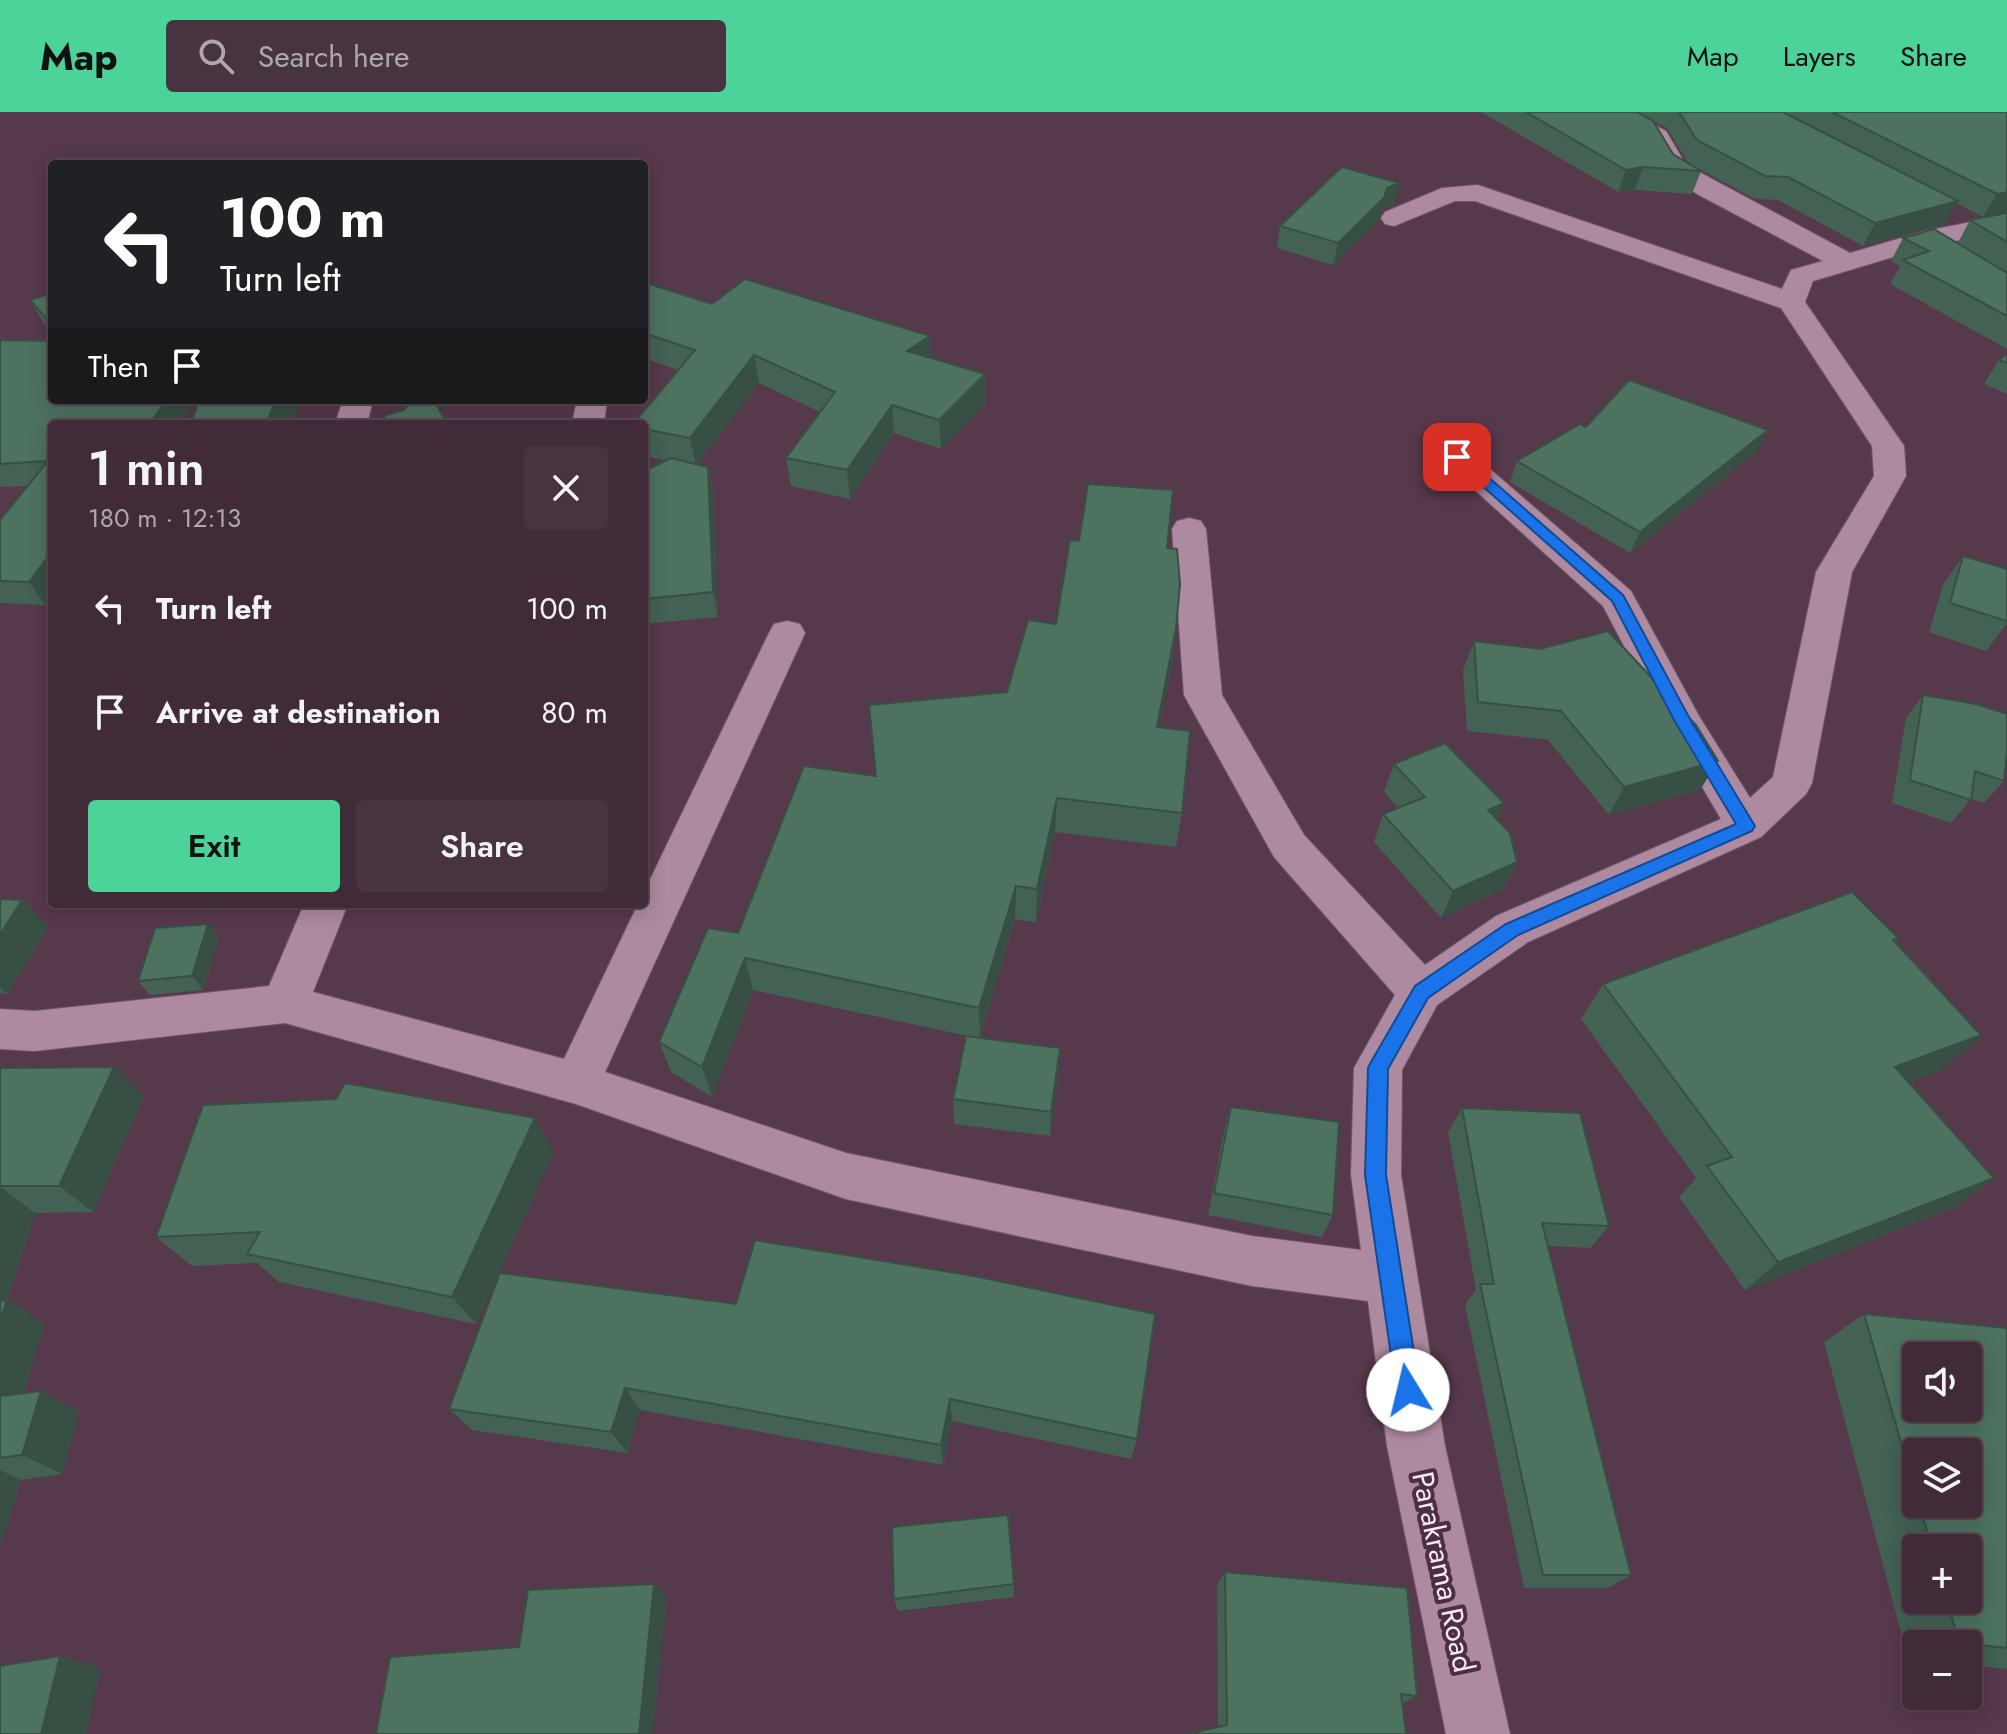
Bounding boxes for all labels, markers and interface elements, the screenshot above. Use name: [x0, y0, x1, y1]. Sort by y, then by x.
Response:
search box: [166, 20, 726, 92]
text: Map: [40, 29, 118, 84]
icon: search: [194, 34, 238, 78]
text: Search here: [258, 35, 410, 78]
text: Map: [1687, 36, 1739, 77]
text: Layers: [1783, 36, 1856, 77]
text: Share: [1900, 36, 1967, 77]
text: 100 m: [220, 177, 385, 258]
icon: left: [88, 192, 192, 296]
text: Turn left: [220, 252, 341, 304]
icon: arrive: [165, 344, 209, 388]
text: Then: [88, 345, 149, 388]
pin: [1423, 423, 1491, 491]
text: 1 min: [88, 434, 205, 503]
icon: arrive: [1435, 435, 1479, 479]
button: close: [524, 446, 608, 530]
text: 180 m · 12:13: [88, 499, 241, 537]
icon: left: [88, 586, 132, 630]
text: Turn left: [156, 587, 271, 630]
text: 100 m: [526, 587, 608, 630]
icon: arrive: [88, 690, 132, 734]
text: Arrive at destination: [156, 691, 441, 734]
text: 80 m: [541, 691, 608, 734]
button: Exit: [88, 800, 340, 892]
button: Share: [356, 800, 608, 892]
map controls: [1902, 1342, 1982, 1710]
button: sound: [1902, 1342, 1982, 1422]
position arrow: [1366, 1348, 1450, 1432]
button: layers: [1902, 1438, 1982, 1518]
street label: Parakrama Road: [1401, 1468, 1486, 1676]
button: +: [1902, 1534, 1982, 1614]
button: −: [1902, 1630, 1982, 1710]

